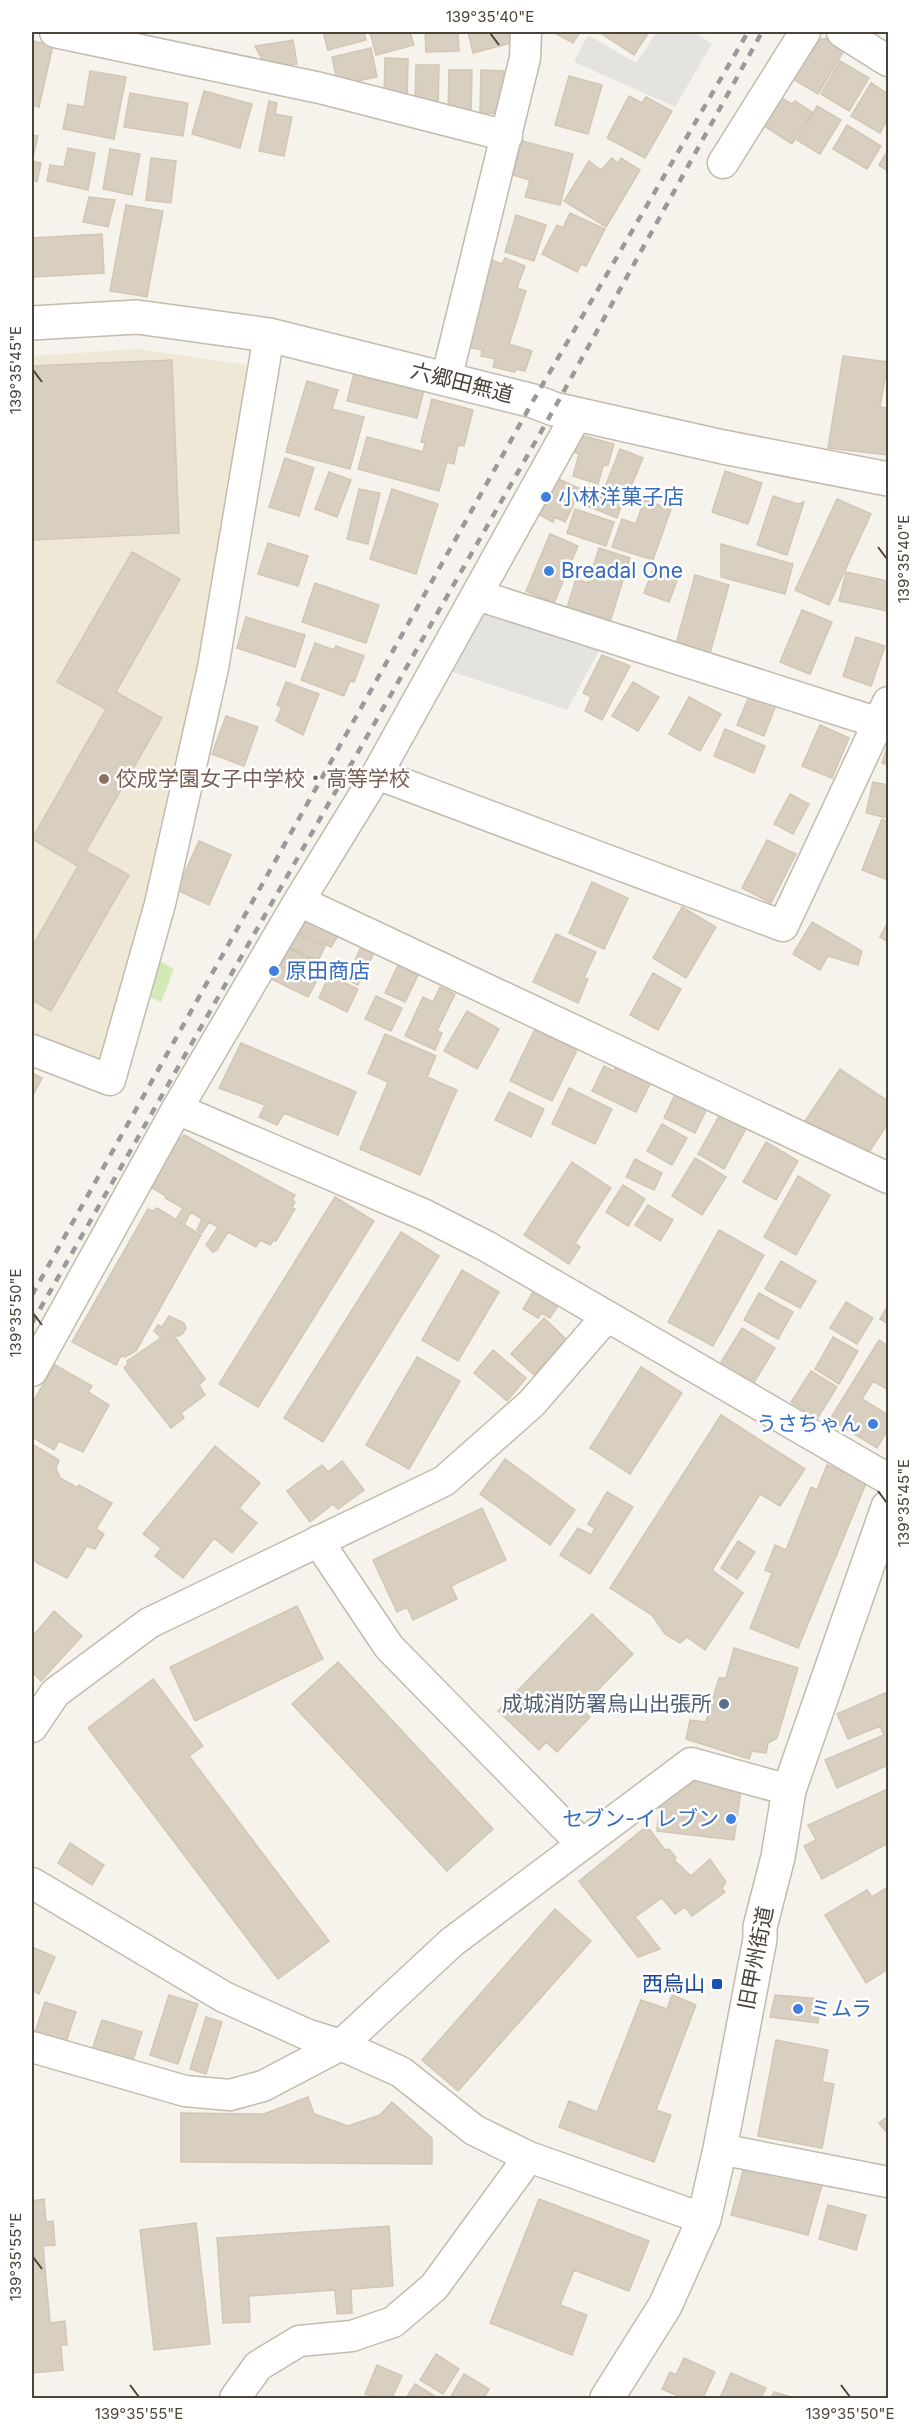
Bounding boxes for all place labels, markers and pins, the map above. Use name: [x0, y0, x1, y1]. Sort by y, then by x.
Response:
place label: 小林洋菓子店: [558, 484, 684, 509]
marker: 小林洋菓子店: [539, 490, 553, 504]
place label: Breadal One: [561, 558, 683, 583]
marker: Breadal One: [542, 564, 556, 578]
place label: 佼成学園女子中学校・高等学校: [116, 766, 410, 791]
marker: 佼成学園女子中学校・高等学校: [97, 772, 111, 786]
place label: 原田商店: [286, 958, 370, 983]
marker: 原田商店: [267, 964, 281, 978]
place label: うさちゃん: [756, 1411, 861, 1436]
marker: うさちゃん: [866, 1417, 880, 1431]
place label: 成城消防署烏山出張所: [502, 1691, 712, 1716]
marker: 成城消防署烏山出張所: [717, 1697, 731, 1711]
place label: セブン-イレブン: [562, 1806, 719, 1831]
marker: セブン-イレブン: [724, 1812, 738, 1826]
place label: 西烏山: [642, 1971, 705, 1996]
marker: 西烏山: [710, 1977, 724, 1991]
place label: ミムラ: [810, 1996, 872, 2021]
marker: ミムラ: [791, 2002, 805, 2016]

